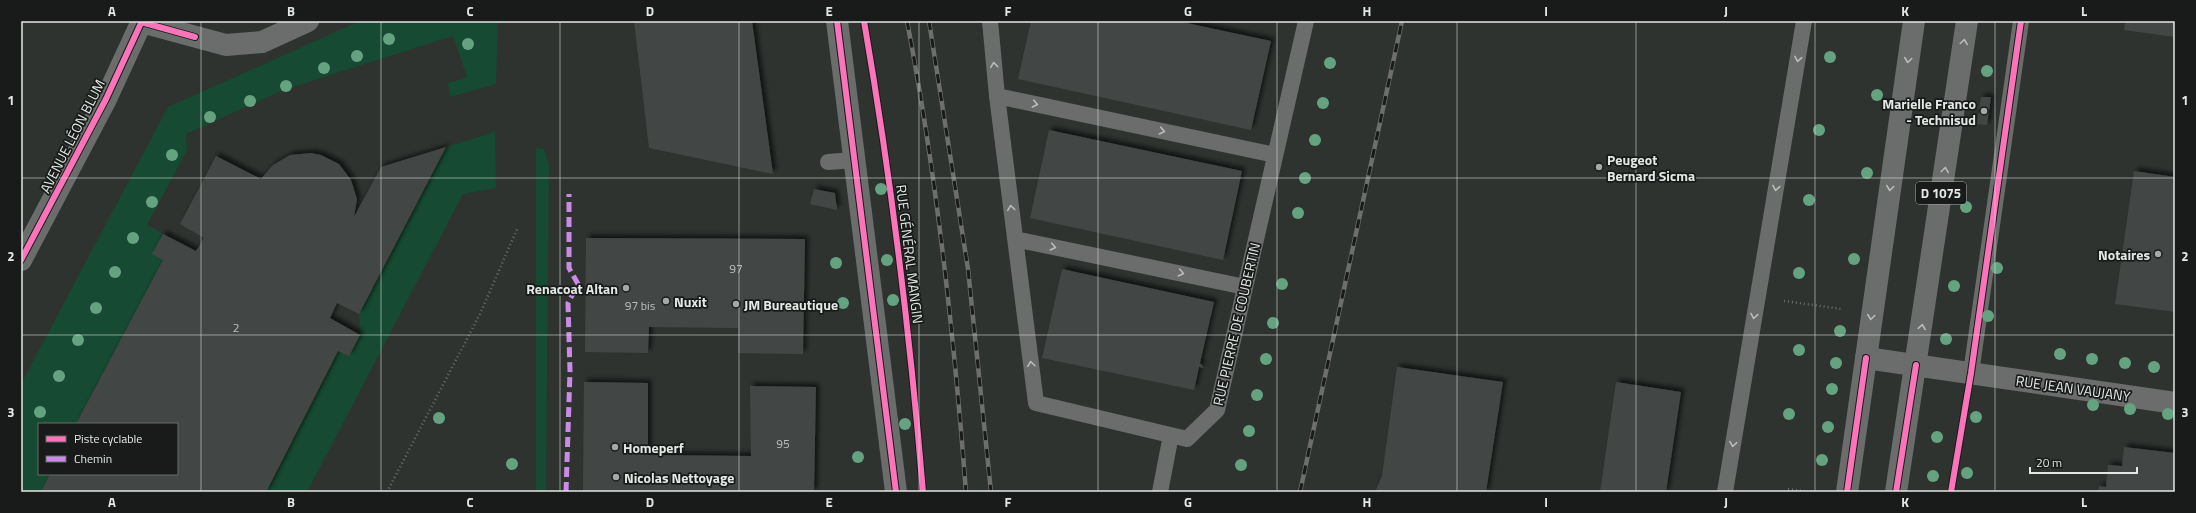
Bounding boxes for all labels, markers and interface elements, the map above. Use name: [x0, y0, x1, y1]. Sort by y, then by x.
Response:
text: A: [108, 1, 116, 21]
text: B: [287, 1, 295, 21]
text: C: [466, 1, 474, 21]
text: D: [646, 1, 654, 21]
text: E: [825, 1, 833, 21]
text: F: [1005, 1, 1012, 21]
text: G: [1184, 1, 1192, 21]
text: H: [1363, 1, 1371, 21]
text: I: [1544, 1, 1548, 21]
text: J: [1724, 1, 1728, 21]
text: K: [1901, 1, 1909, 21]
text: L: [2081, 1, 2087, 21]
one-way arrow: [1959, 39, 1968, 45]
one-way arrow: [1794, 56, 1802, 63]
one-way arrow: [1904, 57, 1913, 63]
one-way arrow: [990, 62, 999, 68]
street label: AVENUE LÉON BLUM: [34, 75, 110, 197]
text: 1: [7, 90, 15, 110]
text: 1: [2181, 90, 2189, 110]
place label: Marielle Franco - Technisud: [1882, 93, 1976, 130]
one-way arrow: [1032, 100, 1038, 108]
marker: Marielle Franco - Technisud: [1979, 106, 1989, 116]
one-way arrow: [1159, 127, 1166, 135]
place label: Peugeot Bernard Sicma: [1607, 149, 1695, 186]
marker: Peugeot Bernard Sicma: [1594, 162, 1604, 172]
one-way arrow: [1940, 167, 1949, 174]
road number: D 1075: [1916, 182, 1966, 204]
street label: RUE GÉNÉRAL MANGIN: [891, 183, 929, 325]
one-way arrow: [1772, 184, 1781, 191]
one-way arrow: [1886, 185, 1895, 191]
one-way arrow: [1007, 205, 1016, 211]
street label: RUE PIERRE DE COUBERTIN: [1207, 240, 1265, 408]
one-way arrow: [1050, 243, 1056, 251]
place label: Notaires: [2098, 244, 2150, 265]
text: 2: [7, 246, 15, 266]
text: 2: [2181, 246, 2189, 266]
marker: Notaires: [2153, 249, 2163, 259]
house number: 97: [729, 259, 743, 278]
one-way arrow: [1178, 269, 1184, 277]
place label: Renacoat Altan: [526, 278, 618, 299]
marker: Renacoat Altan: [621, 283, 631, 293]
place label: Nuxit: [674, 291, 707, 312]
place label: JM Bureautique: [744, 294, 838, 315]
house number: 97 bis: [625, 296, 656, 315]
marker: Nuxit: [661, 296, 671, 306]
marker: JM Bureautique: [731, 299, 741, 309]
one-way arrow: [1750, 313, 1759, 319]
one-way arrow: [1867, 314, 1876, 320]
house number: 2: [233, 318, 239, 337]
one-way arrow: [1917, 324, 1926, 330]
one-way arrow: [1027, 361, 1036, 367]
street label: RUE JEAN VAUJANY: [2014, 370, 2132, 406]
text: 3: [7, 402, 15, 422]
text: 3: [2181, 402, 2189, 422]
legend: [38, 423, 178, 475]
text: Piste cyclable: [74, 429, 142, 448]
house number: 95: [776, 434, 790, 453]
place label: Homeperf: [623, 437, 684, 458]
one-way arrow: [1729, 441, 1738, 447]
marker: Homeperf: [610, 442, 620, 452]
text: Chemin: [74, 449, 112, 468]
scale bar: [2030, 449, 2137, 475]
text: 20 m: [2036, 453, 2062, 472]
place label: Nicolas Nettoyage: [624, 467, 735, 488]
marker: Nicolas Nettoyage: [611, 472, 621, 482]
text: A: [108, 492, 116, 512]
text: B: [287, 492, 295, 512]
text: C: [466, 492, 474, 512]
text: D: [646, 492, 654, 512]
text: E: [825, 492, 833, 512]
text: F: [1005, 492, 1012, 512]
text: G: [1184, 492, 1192, 512]
text: H: [1363, 492, 1371, 512]
text: I: [1544, 492, 1548, 512]
text: J: [1724, 492, 1728, 512]
text: K: [1901, 492, 1909, 512]
text: L: [2081, 492, 2087, 512]

